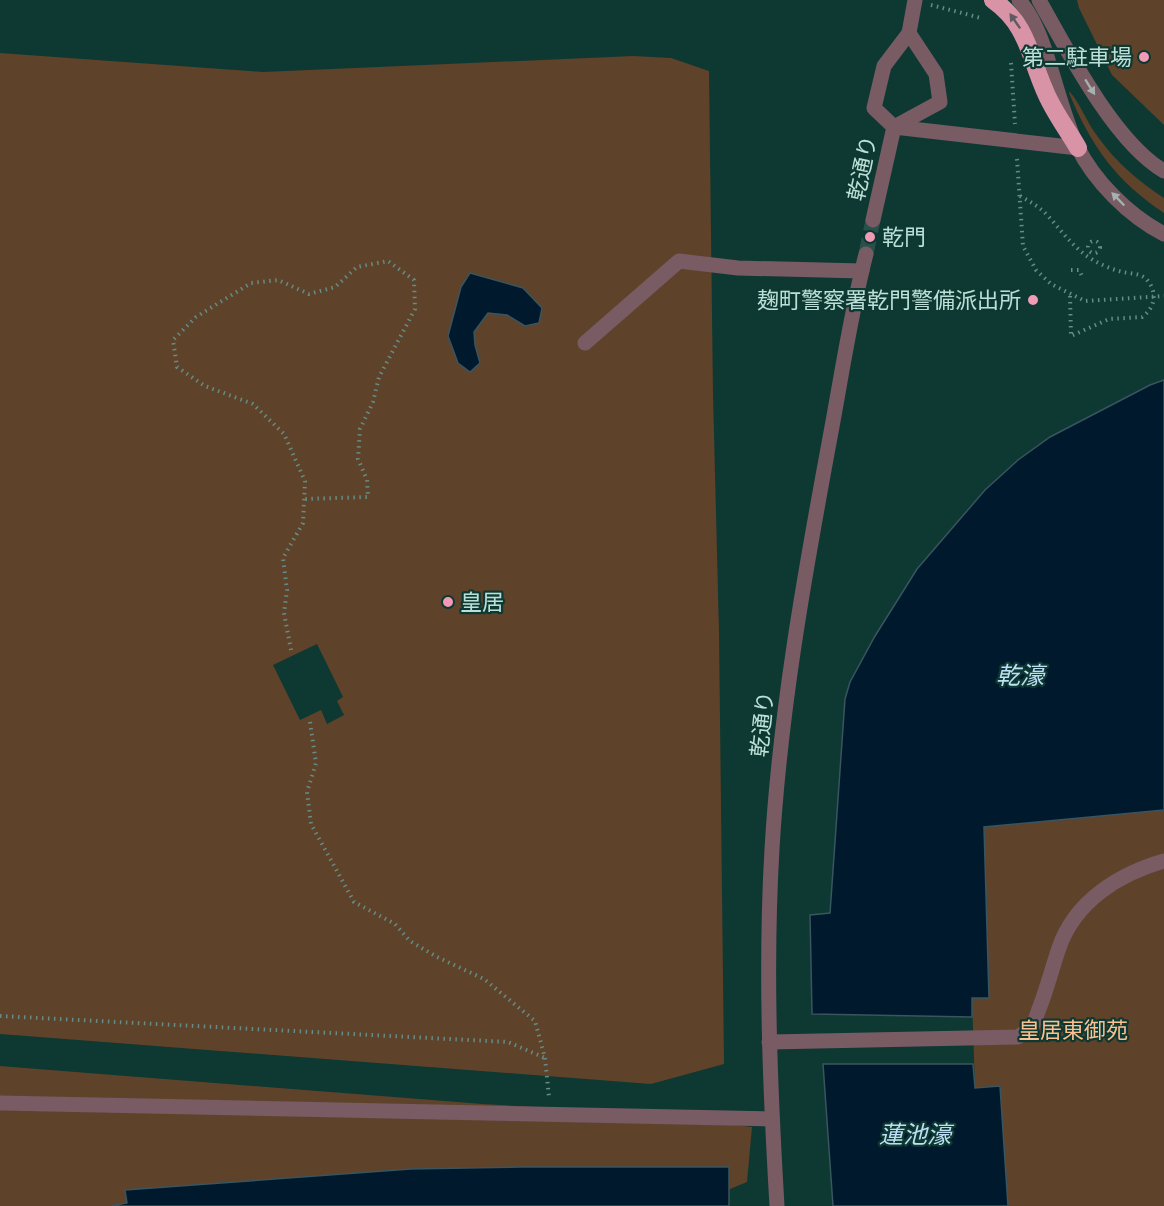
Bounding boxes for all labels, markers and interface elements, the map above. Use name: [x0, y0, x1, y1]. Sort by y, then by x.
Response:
one-way arrow: [1009, 13, 1021, 29]
place label: 第二駐車場: [1022, 43, 1132, 69]
marker: 第二駐車場: [1137, 50, 1151, 64]
one-way arrow: [1085, 78, 1096, 95]
street label: 乾通り: [841, 133, 881, 203]
one-way arrow: [1111, 192, 1125, 206]
place label: 乾門: [882, 223, 926, 249]
marker: 乾門: [863, 230, 877, 244]
place label: 麹町警察署乾門警備派出所: [757, 286, 1021, 312]
marker: 麹町警察署乾門警備派出所: [1026, 293, 1040, 307]
place label: 皇居: [460, 588, 504, 614]
marker: 皇居: [441, 595, 455, 609]
water label: 乾濠: [996, 660, 1048, 689]
street label: 乾通り: [745, 690, 777, 758]
park label: 皇居東御苑: [1018, 1016, 1128, 1042]
water label: 蓮池濠: [879, 1119, 955, 1148]

